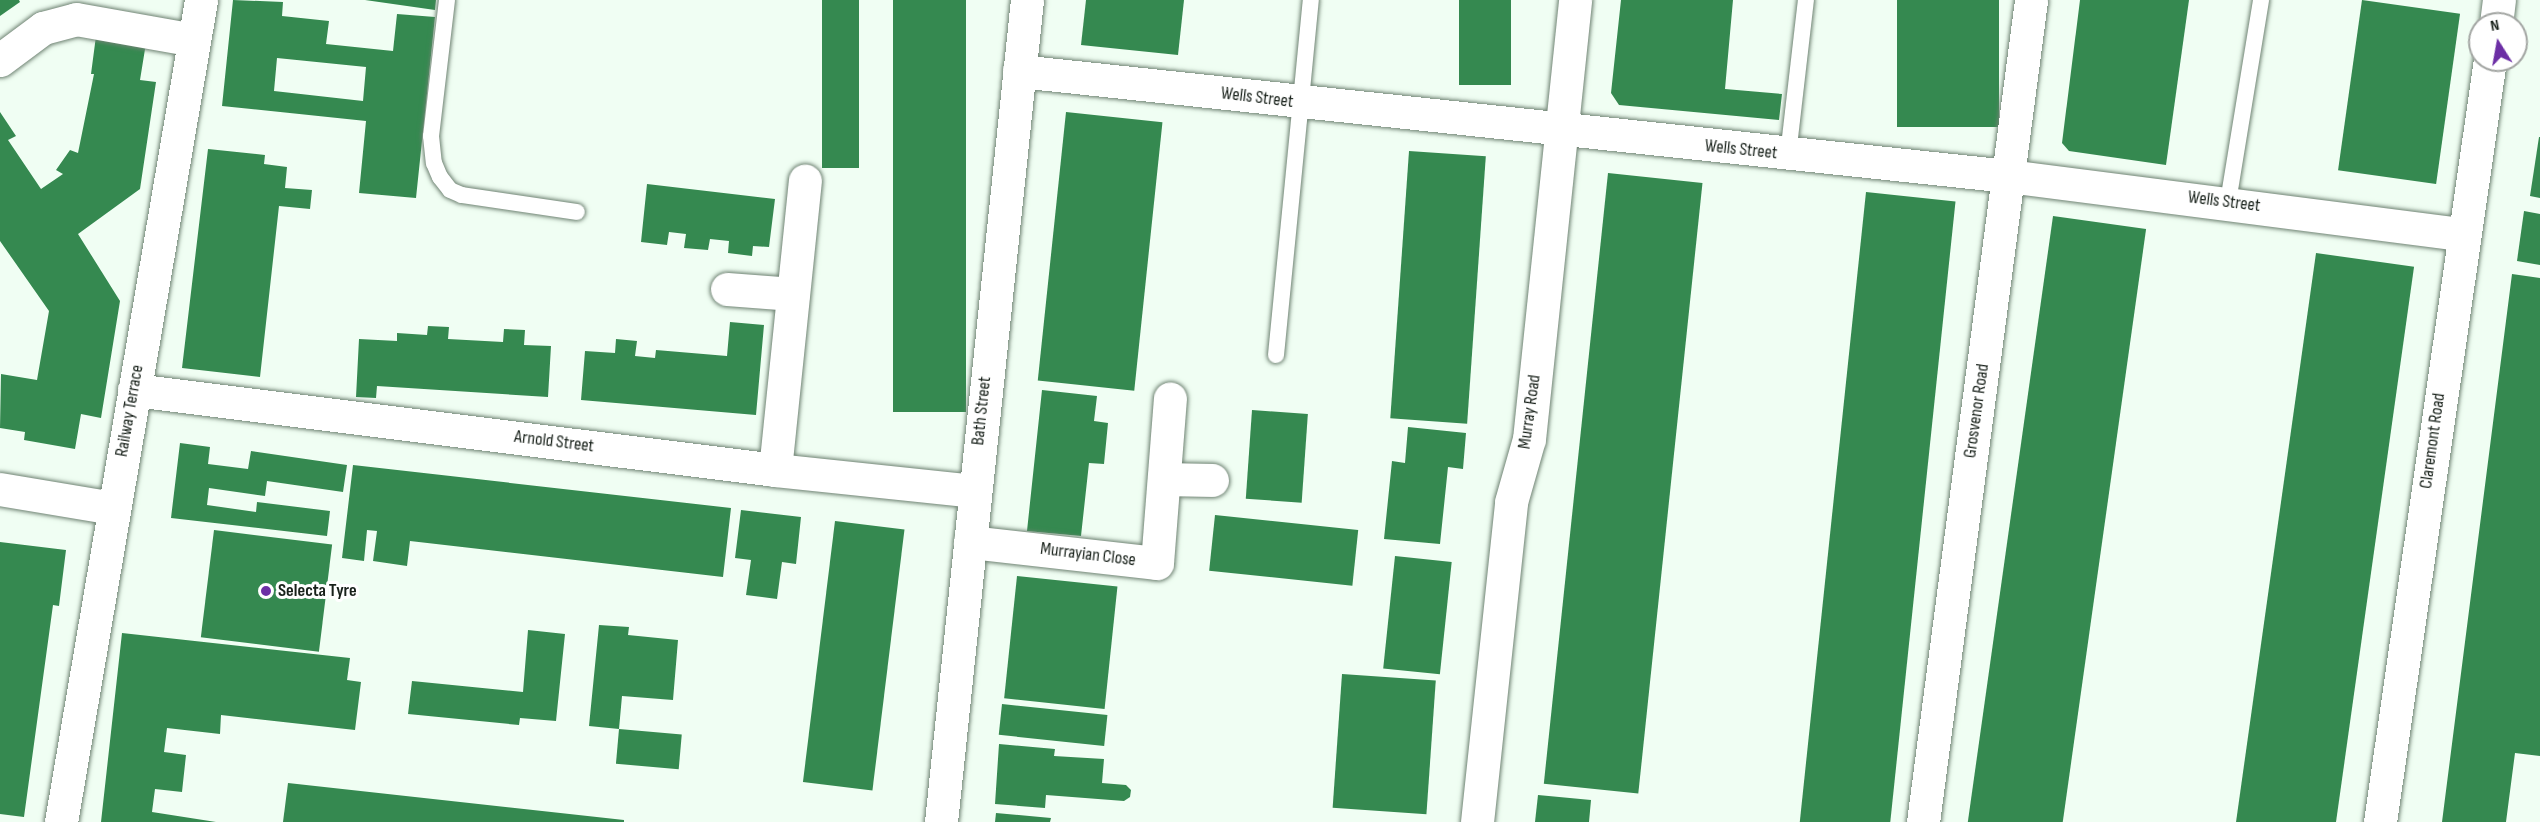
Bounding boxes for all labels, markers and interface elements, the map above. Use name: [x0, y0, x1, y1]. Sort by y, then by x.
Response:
north arrow: [2468, 12, 2528, 72]
text: N: [2489, 16, 2501, 36]
street label: Wells Street: [1220, 83, 1294, 113]
street label: Wells Street: [1704, 135, 1778, 165]
street label: Wells Street: [2187, 187, 2261, 217]
street label: Grosvenor Road: [1960, 362, 1994, 460]
street label: Railway Terrace: [111, 363, 149, 459]
street label: Murray Road: [1514, 373, 1546, 451]
street label: Bath Street: [968, 376, 996, 446]
street label: Claremont Road: [2416, 392, 2450, 490]
street label: Arnold Street: [513, 426, 595, 458]
street label: Murrayian Close: [1039, 538, 1137, 572]
place label: Selecta Tyre: [278, 580, 357, 602]
marker: Selecta Tyre: [259, 584, 273, 598]

